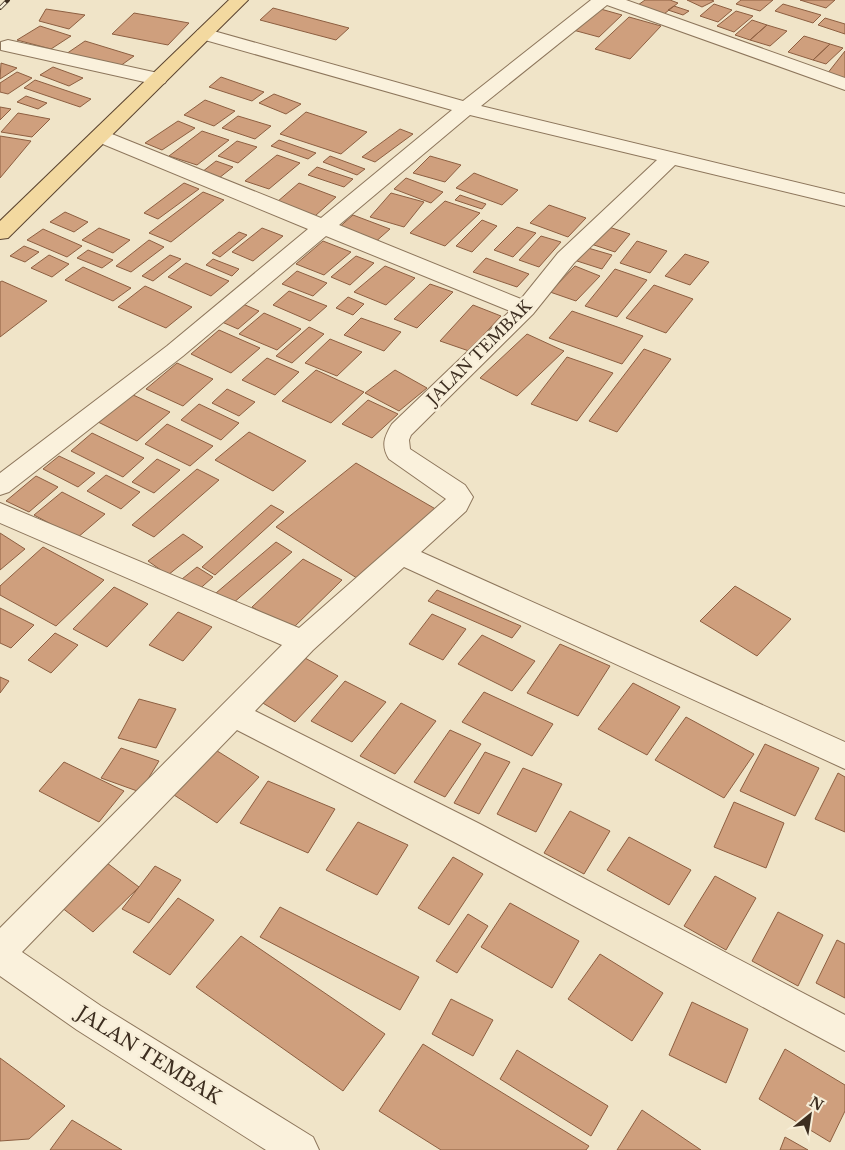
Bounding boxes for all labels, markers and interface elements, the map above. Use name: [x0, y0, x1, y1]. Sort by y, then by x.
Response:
street label: JALAN TEMBAK: [421, 295, 536, 410]
street label: JALAN TEMBAK: [70, 1000, 226, 1109]
north arrow: [785, 1090, 835, 1140]
text: N: [806, 1093, 827, 1115]

